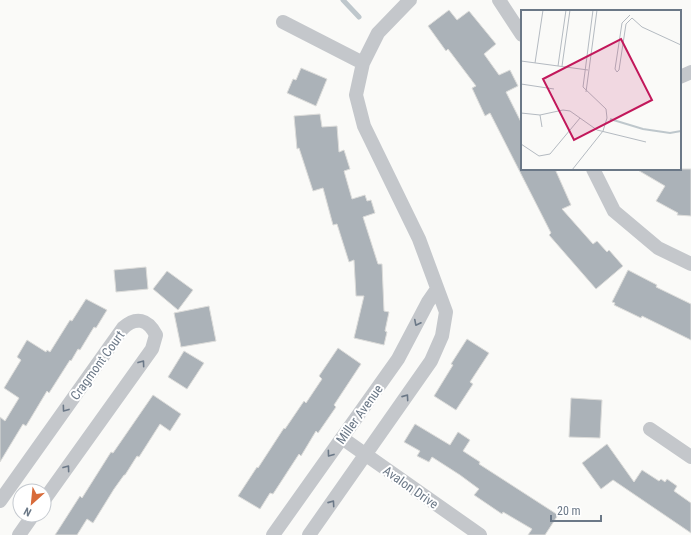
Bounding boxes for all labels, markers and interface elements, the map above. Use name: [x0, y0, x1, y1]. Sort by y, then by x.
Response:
inset map: [521, 10, 681, 170]
one-way arrow: [415, 318, 422, 326]
street label: Cragmont Court: [67, 328, 127, 403]
one-way arrow: [137, 360, 144, 367]
street label: Miller Avenue: [333, 382, 386, 447]
one-way arrow: [401, 394, 408, 401]
one-way arrow: [62, 405, 70, 412]
one-way arrow: [327, 450, 335, 457]
street label: Avalon Drive: [380, 463, 441, 512]
one-way arrow: [62, 466, 69, 473]
north arrow: [12, 483, 52, 523]
scale bar: [551, 497, 601, 523]
one-way arrow: [327, 500, 335, 507]
text: N: [22, 504, 34, 519]
text: 20 m: [557, 504, 581, 518]

